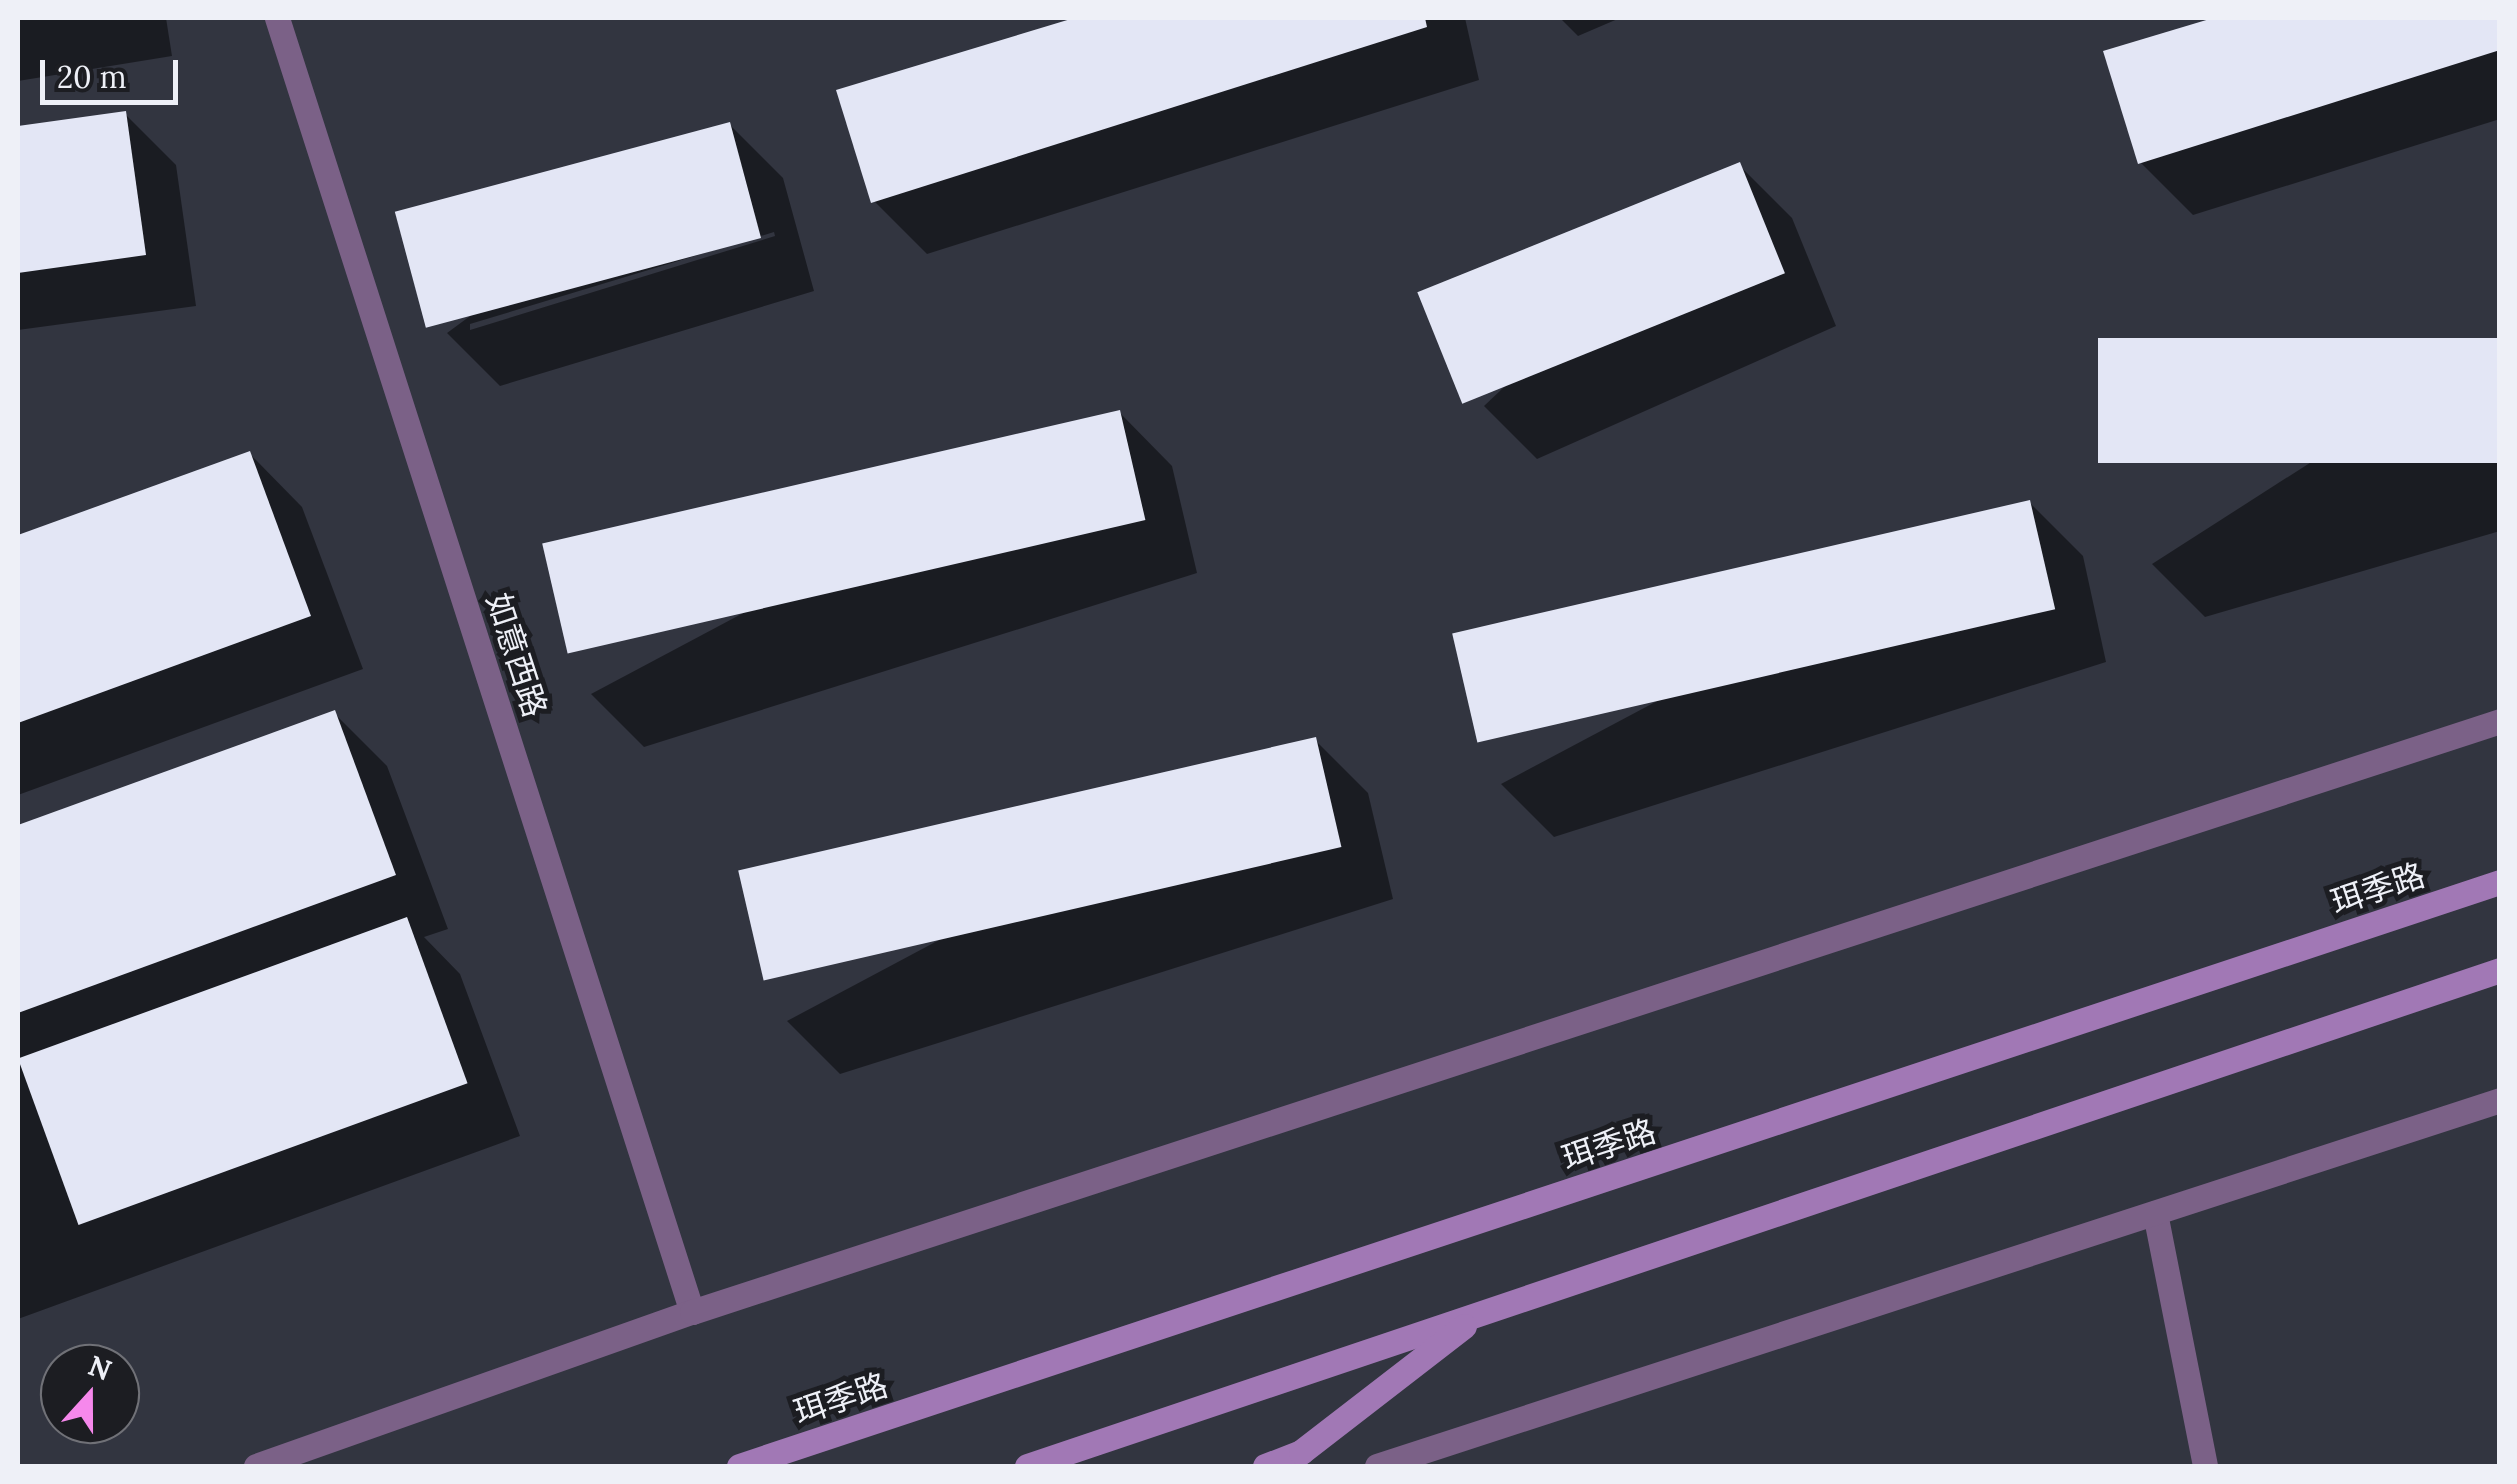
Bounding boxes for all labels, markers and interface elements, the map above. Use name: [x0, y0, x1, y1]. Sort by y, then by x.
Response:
scale bar: [45, 40, 182, 102]
text: 20 m: [57, 58, 126, 96]
street label: 如意西路: [478, 588, 554, 722]
street label: 珥季路: [2326, 856, 2430, 922]
street label: 珥季路: [1557, 1112, 1661, 1178]
north arrow: [40, 1344, 140, 1444]
text: N: [83, 1347, 117, 1389]
street label: 珥季路: [789, 1366, 893, 1432]

